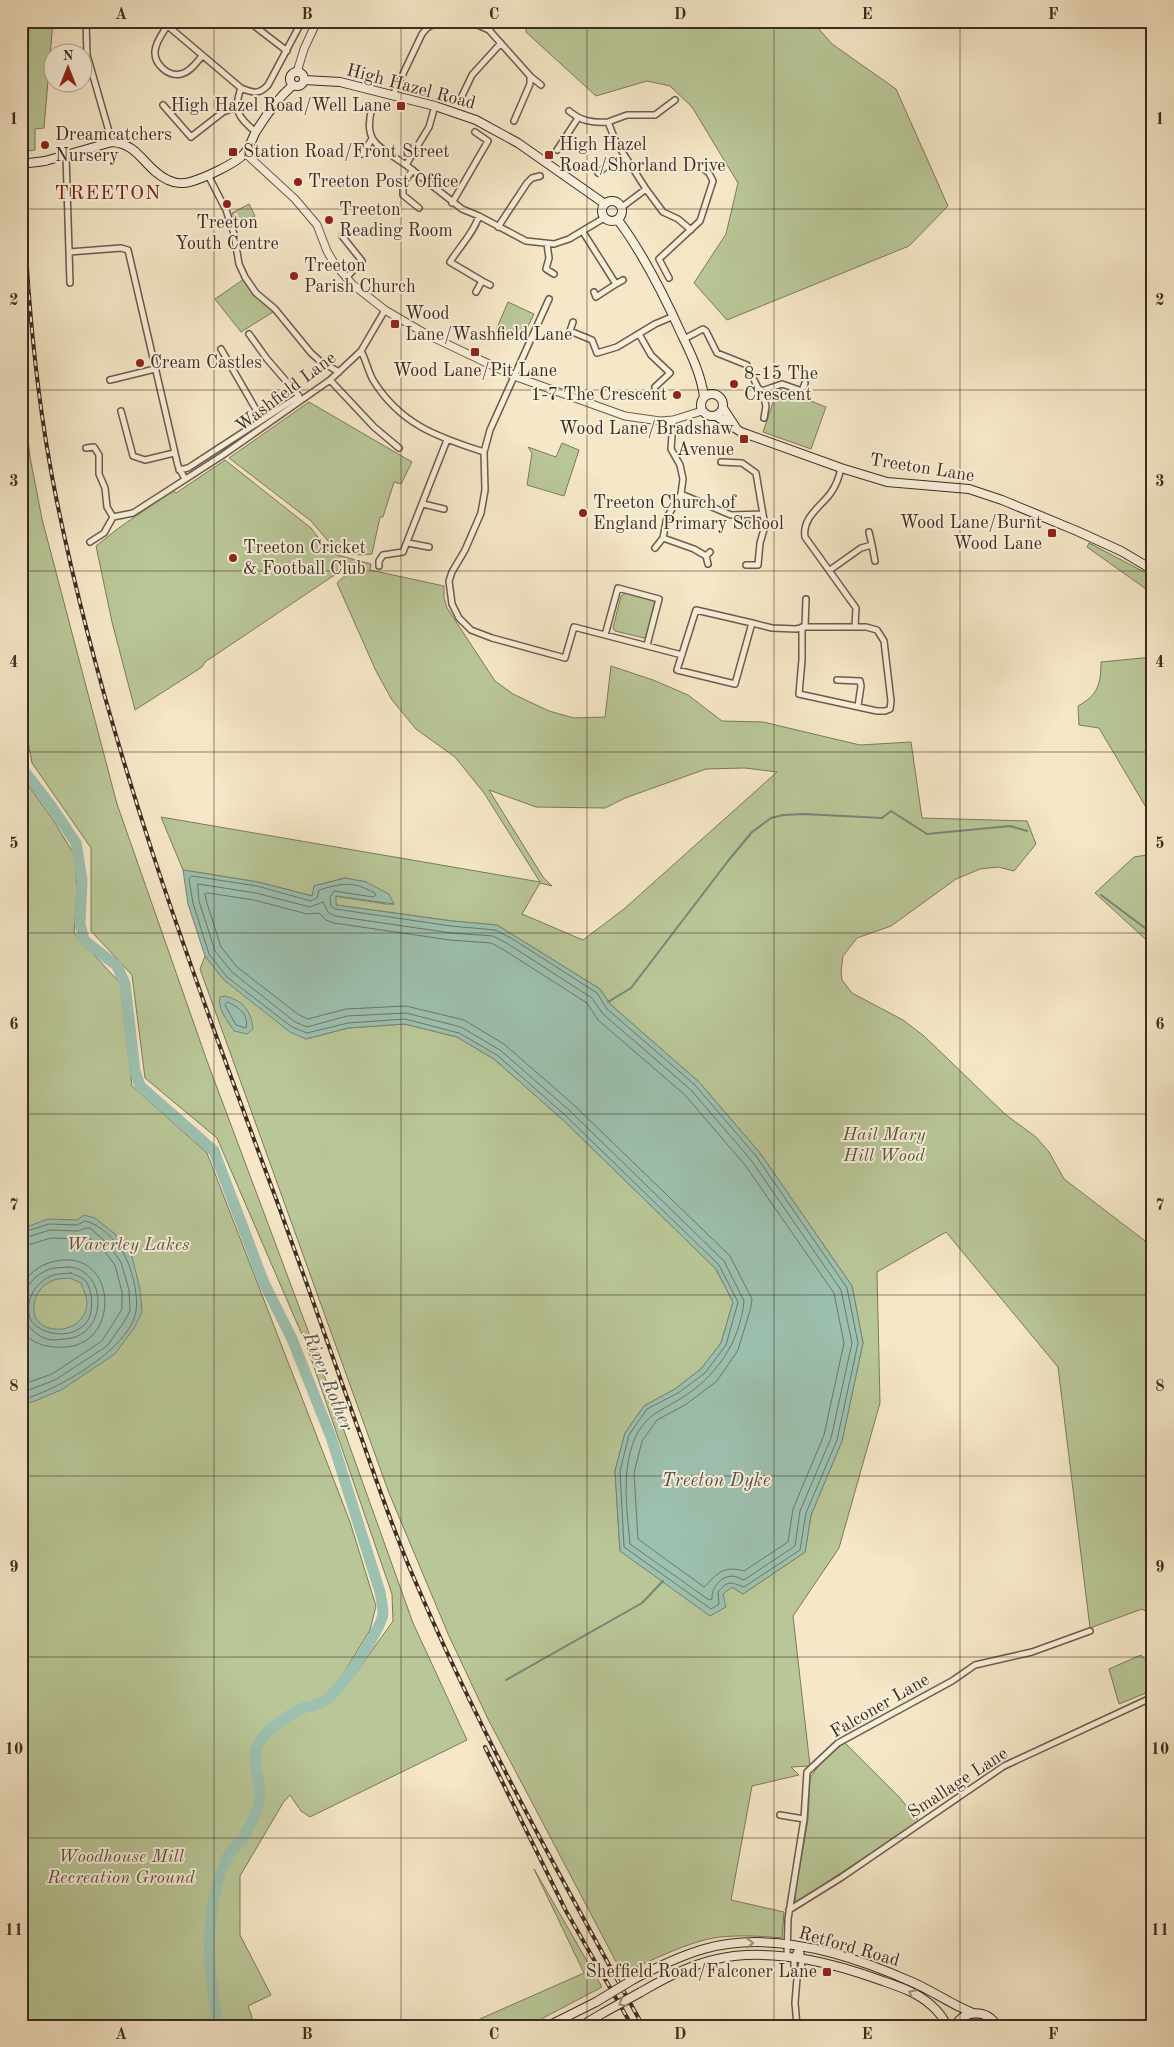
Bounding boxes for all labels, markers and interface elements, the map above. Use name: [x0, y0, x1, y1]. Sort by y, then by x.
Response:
text: A: [115, 7, 127, 23]
text: B: [301, 7, 313, 23]
text: C: [489, 7, 499, 23]
text: D: [674, 7, 686, 23]
text: E: [861, 7, 873, 23]
text: F: [1048, 7, 1059, 23]
north arrow: [42, 42, 92, 92]
text: N: [63, 49, 74, 63]
street label: High Hazel Road: [344, 61, 478, 113]
place label: High Hazel Road/Well Lane: [171, 97, 391, 115]
marker: High Hazel Road/Well Lane: [395, 100, 407, 112]
text: 1: [9, 112, 19, 128]
text: 1: [1155, 112, 1165, 128]
place label: Dreamcatchers Nursery: [55, 126, 172, 165]
place label: High Hazel Road/Shorland Drive: [559, 136, 726, 175]
marker: Dreamcatchers Nursery: [39, 139, 51, 151]
place label: Station Road/Front Street: [243, 143, 450, 161]
marker: Station Road/Front Street: [227, 146, 239, 158]
marker: High Hazel Road/Shorland Drive: [543, 149, 555, 161]
place label: Treeton Post Office: [308, 173, 458, 191]
marker: Treeton Post Office: [292, 176, 304, 188]
district label: TREETON: [55, 184, 161, 204]
marker: Treeton Youth Centre: [221, 198, 233, 210]
place label: Treeton Reading Room: [339, 201, 453, 240]
place label: Treeton Youth Centre: [175, 214, 279, 253]
marker: Treeton Reading Room: [323, 214, 335, 226]
place label: Treeton Parish Church: [304, 257, 416, 296]
marker: Treeton Parish Church: [288, 270, 300, 282]
text: 2: [9, 293, 19, 309]
text: 2: [1155, 293, 1165, 309]
place label: Wood Lane/Washfield Lane: [405, 305, 572, 344]
marker: Wood Lane/Washfield Lane: [389, 318, 401, 330]
marker: Wood Lane/Pit Lane: [469, 346, 481, 358]
street label: Washfield Lane: [233, 349, 339, 435]
place label: Cream Castles: [150, 354, 262, 372]
marker: Cream Castles: [134, 357, 146, 369]
place label: Wood Lane/Pit Lane: [393, 362, 557, 380]
place label: 8-15 The Crescent: [744, 365, 818, 404]
marker: 8-15 The Crescent: [728, 378, 740, 390]
place label: 1-7 The Crescent: [531, 386, 667, 404]
marker: 1-7 The Crescent: [671, 389, 683, 401]
place label: Wood Lane/Bradshaw Avenue: [559, 420, 734, 459]
marker: Wood Lane/Bradshaw Avenue: [738, 433, 750, 445]
street label: Treeton Lane: [868, 451, 976, 485]
text: 3: [9, 474, 19, 490]
text: 3: [1155, 474, 1165, 490]
place label: Treeton Church of England Primary School: [593, 494, 784, 533]
marker: Treeton Church of England Primary School: [577, 507, 589, 519]
place label: Wood Lane/Burnt Wood Lane: [900, 514, 1042, 553]
marker: Wood Lane/Burnt Wood Lane: [1046, 527, 1058, 539]
place label: Treeton Cricket & Football Club: [243, 539, 366, 578]
marker: Treeton Cricket & Football Club: [227, 552, 239, 564]
text: 4: [9, 655, 19, 671]
text: 4: [1155, 655, 1165, 671]
text: 5: [9, 836, 19, 852]
text: 5: [1155, 836, 1165, 852]
text: 6: [9, 1017, 19, 1033]
text: 6: [1155, 1017, 1165, 1033]
park label: Hail Mary Hill Wood: [841, 1126, 926, 1165]
text: 7: [9, 1198, 19, 1214]
text: 7: [1155, 1198, 1165, 1214]
park label: Waverley Lakes: [66, 1236, 190, 1254]
water label: River Rother: [298, 1329, 356, 1435]
text: 8: [9, 1379, 19, 1395]
text: 8: [1155, 1379, 1165, 1395]
water label: Treeton Dyke: [662, 1472, 771, 1491]
text: 9: [9, 1560, 19, 1576]
text: 9: [1155, 1560, 1165, 1576]
street label: Falconer Lane: [827, 1670, 933, 1742]
text: 10: [5, 1742, 23, 1758]
text: 10: [1151, 1742, 1169, 1758]
street label: Smallage Lane: [905, 1744, 1011, 1822]
park label: Woodhouse Mill Recreation Ground: [46, 1848, 195, 1887]
text: 11: [5, 1923, 23, 1939]
text: 11: [1151, 1923, 1169, 1939]
street label: Retford Road: [796, 1924, 902, 1970]
one-way arrow: [747, 1938, 755, 1948]
place label: Sheffield Road/Falconer Lane: [586, 1963, 817, 1981]
marker: Sheffield Road/Falconer Lane: [821, 1966, 833, 1978]
one-way arrow: [908, 1989, 917, 2000]
one-way arrow: [619, 1996, 628, 2006]
text: A: [115, 2027, 127, 2043]
text: B: [301, 2027, 313, 2043]
text: C: [489, 2027, 499, 2043]
text: D: [674, 2027, 686, 2043]
text: E: [861, 2027, 873, 2043]
text: F: [1048, 2027, 1059, 2043]

